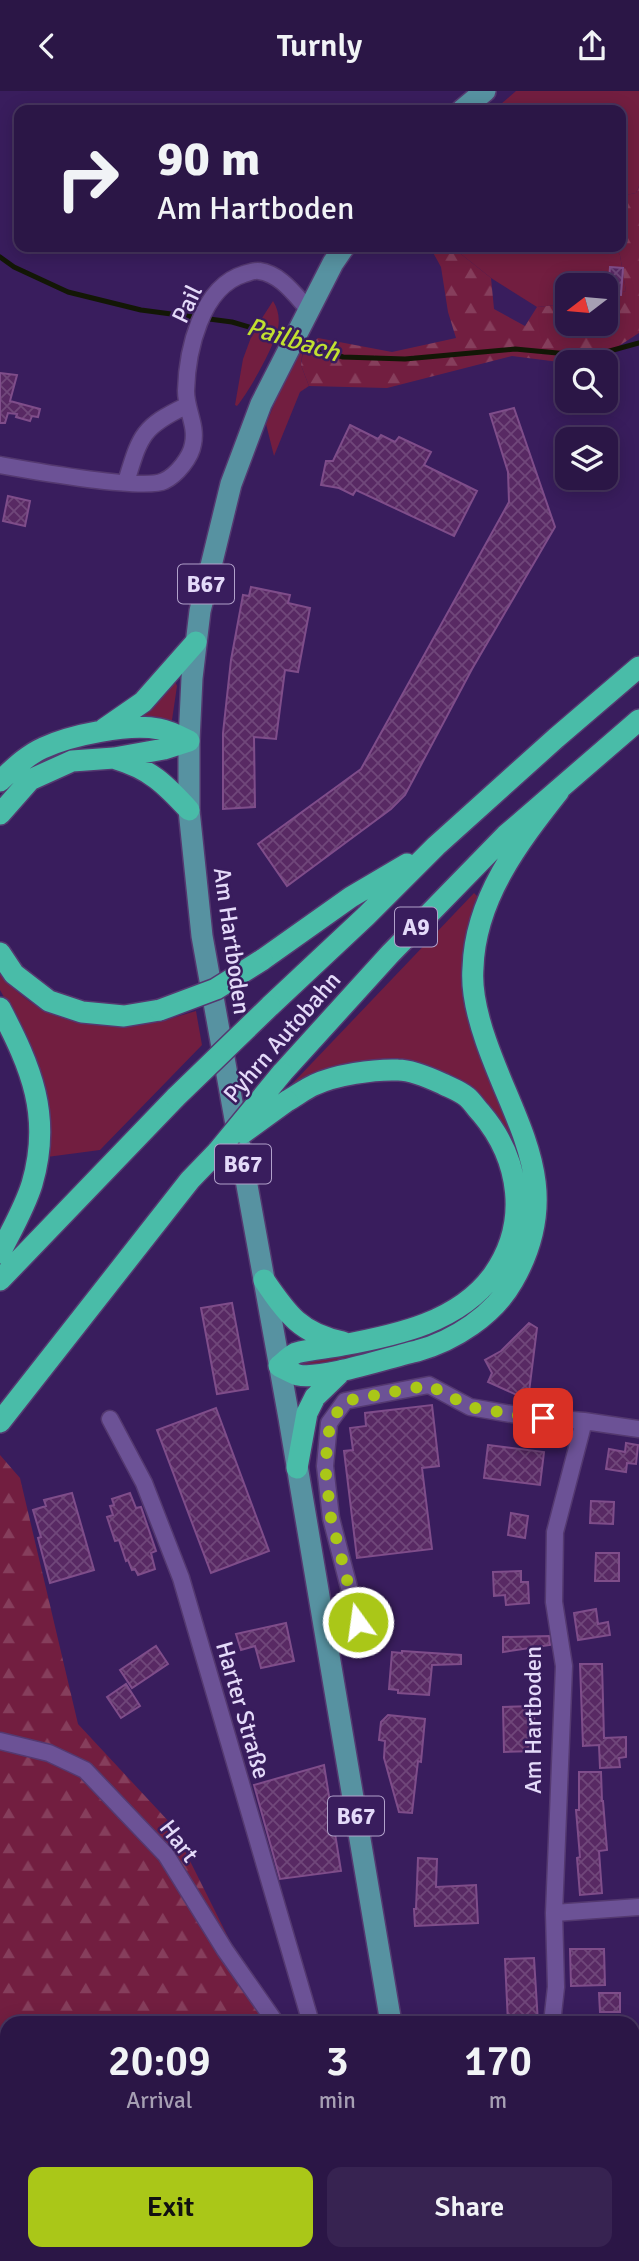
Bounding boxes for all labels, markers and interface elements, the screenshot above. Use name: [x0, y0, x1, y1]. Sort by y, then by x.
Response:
text: Turnly: [277, 26, 362, 65]
icon: back: [28, 27, 66, 65]
icon: share: [573, 27, 611, 65]
text: 90 m: [157, 129, 260, 189]
icon: right: [42, 133, 133, 224]
text: Am Hartboden: [157, 189, 355, 228]
north arrow: [555, 273, 618, 336]
map controls: [555, 273, 618, 490]
street label: Pail: [165, 280, 209, 328]
water label: Pailbach: [243, 311, 344, 369]
button: search: [555, 350, 618, 413]
button: layers: [555, 427, 618, 490]
road number: B67: [178, 565, 234, 603]
street label: Am Hartboden: [207, 866, 257, 1016]
road number: A9: [395, 907, 437, 947]
street label: Pyhrn Autobahn: [217, 965, 347, 1109]
road number: B67: [215, 1145, 271, 1183]
pin: [513, 1388, 573, 1448]
icon: arrive: [524, 1399, 562, 1437]
position arrow: [321, 1585, 395, 1659]
street label: Harter Straße: [209, 1638, 277, 1782]
street label: Am Hartboden: [518, 1646, 548, 1794]
road number: B67: [328, 1797, 384, 1835]
street label: Hart: [153, 1814, 205, 1868]
text: 20:09: [108, 2036, 211, 2087]
text: 3: [326, 2036, 349, 2087]
text: 170: [464, 2036, 532, 2087]
text: Arrival: [126, 2086, 192, 2115]
text: min: [319, 2086, 356, 2115]
text: m: [489, 2086, 507, 2115]
button: Exit: [28, 2167, 313, 2247]
button: Share: [327, 2167, 612, 2247]

